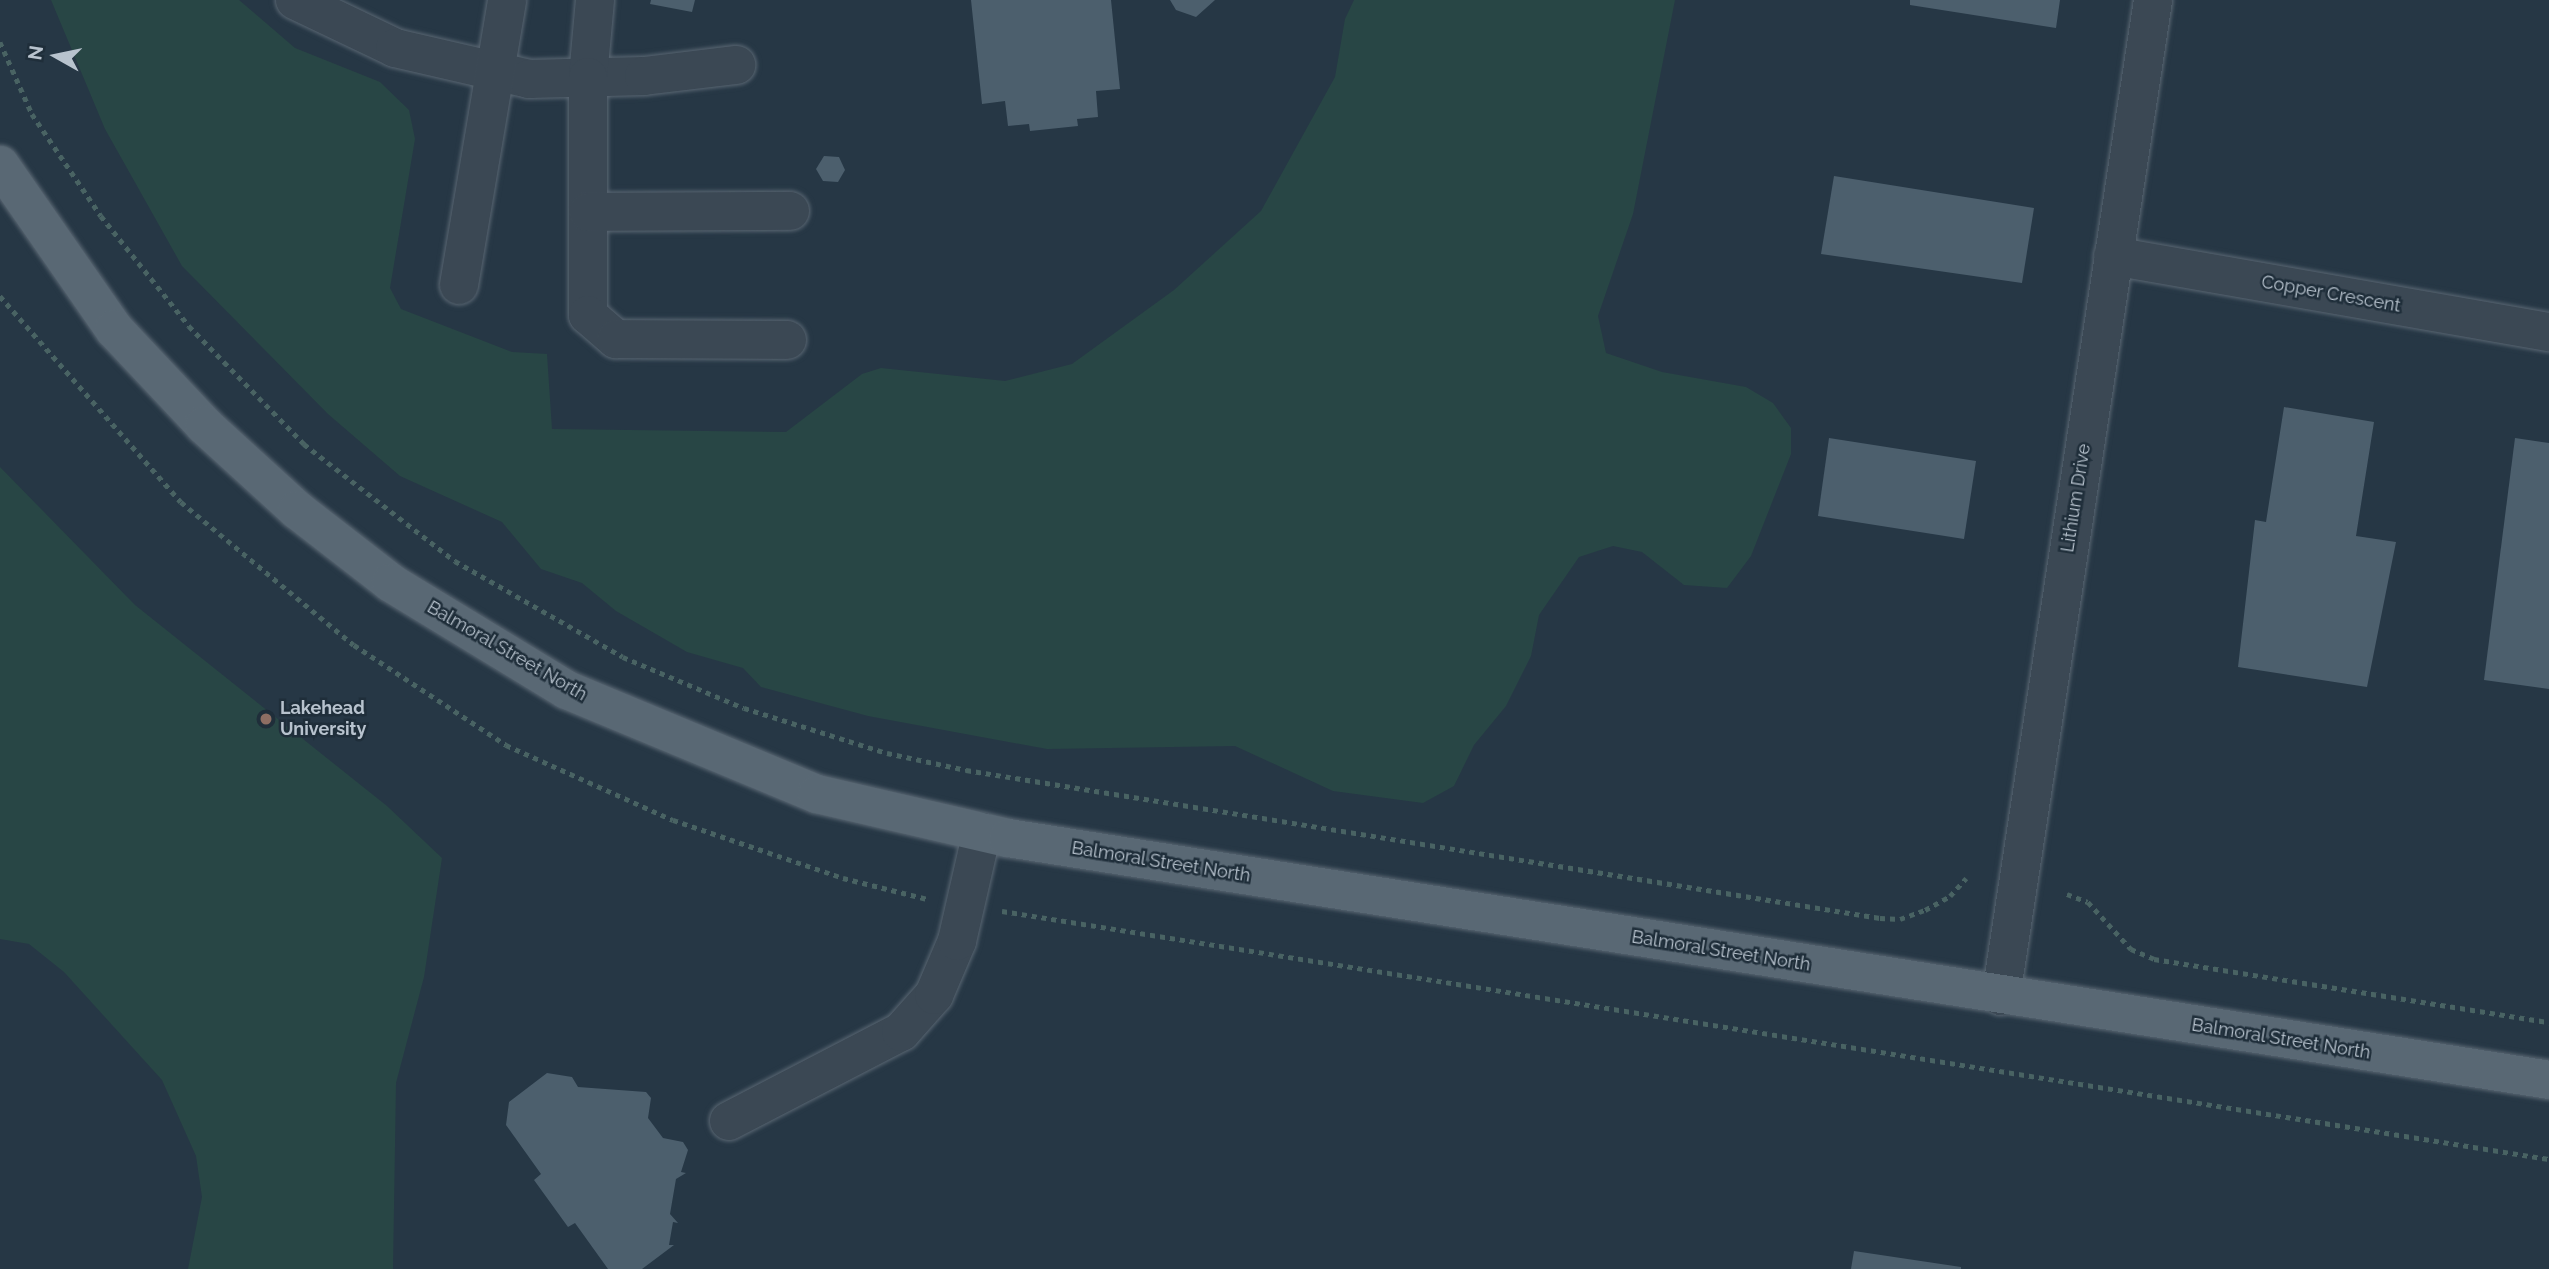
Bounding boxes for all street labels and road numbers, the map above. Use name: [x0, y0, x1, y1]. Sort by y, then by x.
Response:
street label: Copper Crescent: [2260, 271, 2402, 317]
street label: Lithium Drive: [2057, 442, 2095, 554]
street label: Balmoral Street North: [423, 596, 591, 706]
street label: Balmoral Street North: [1070, 837, 1252, 887]
street label: Balmoral Street North: [1630, 926, 1812, 976]
street label: Balmoral Street North: [2190, 1014, 2372, 1064]

